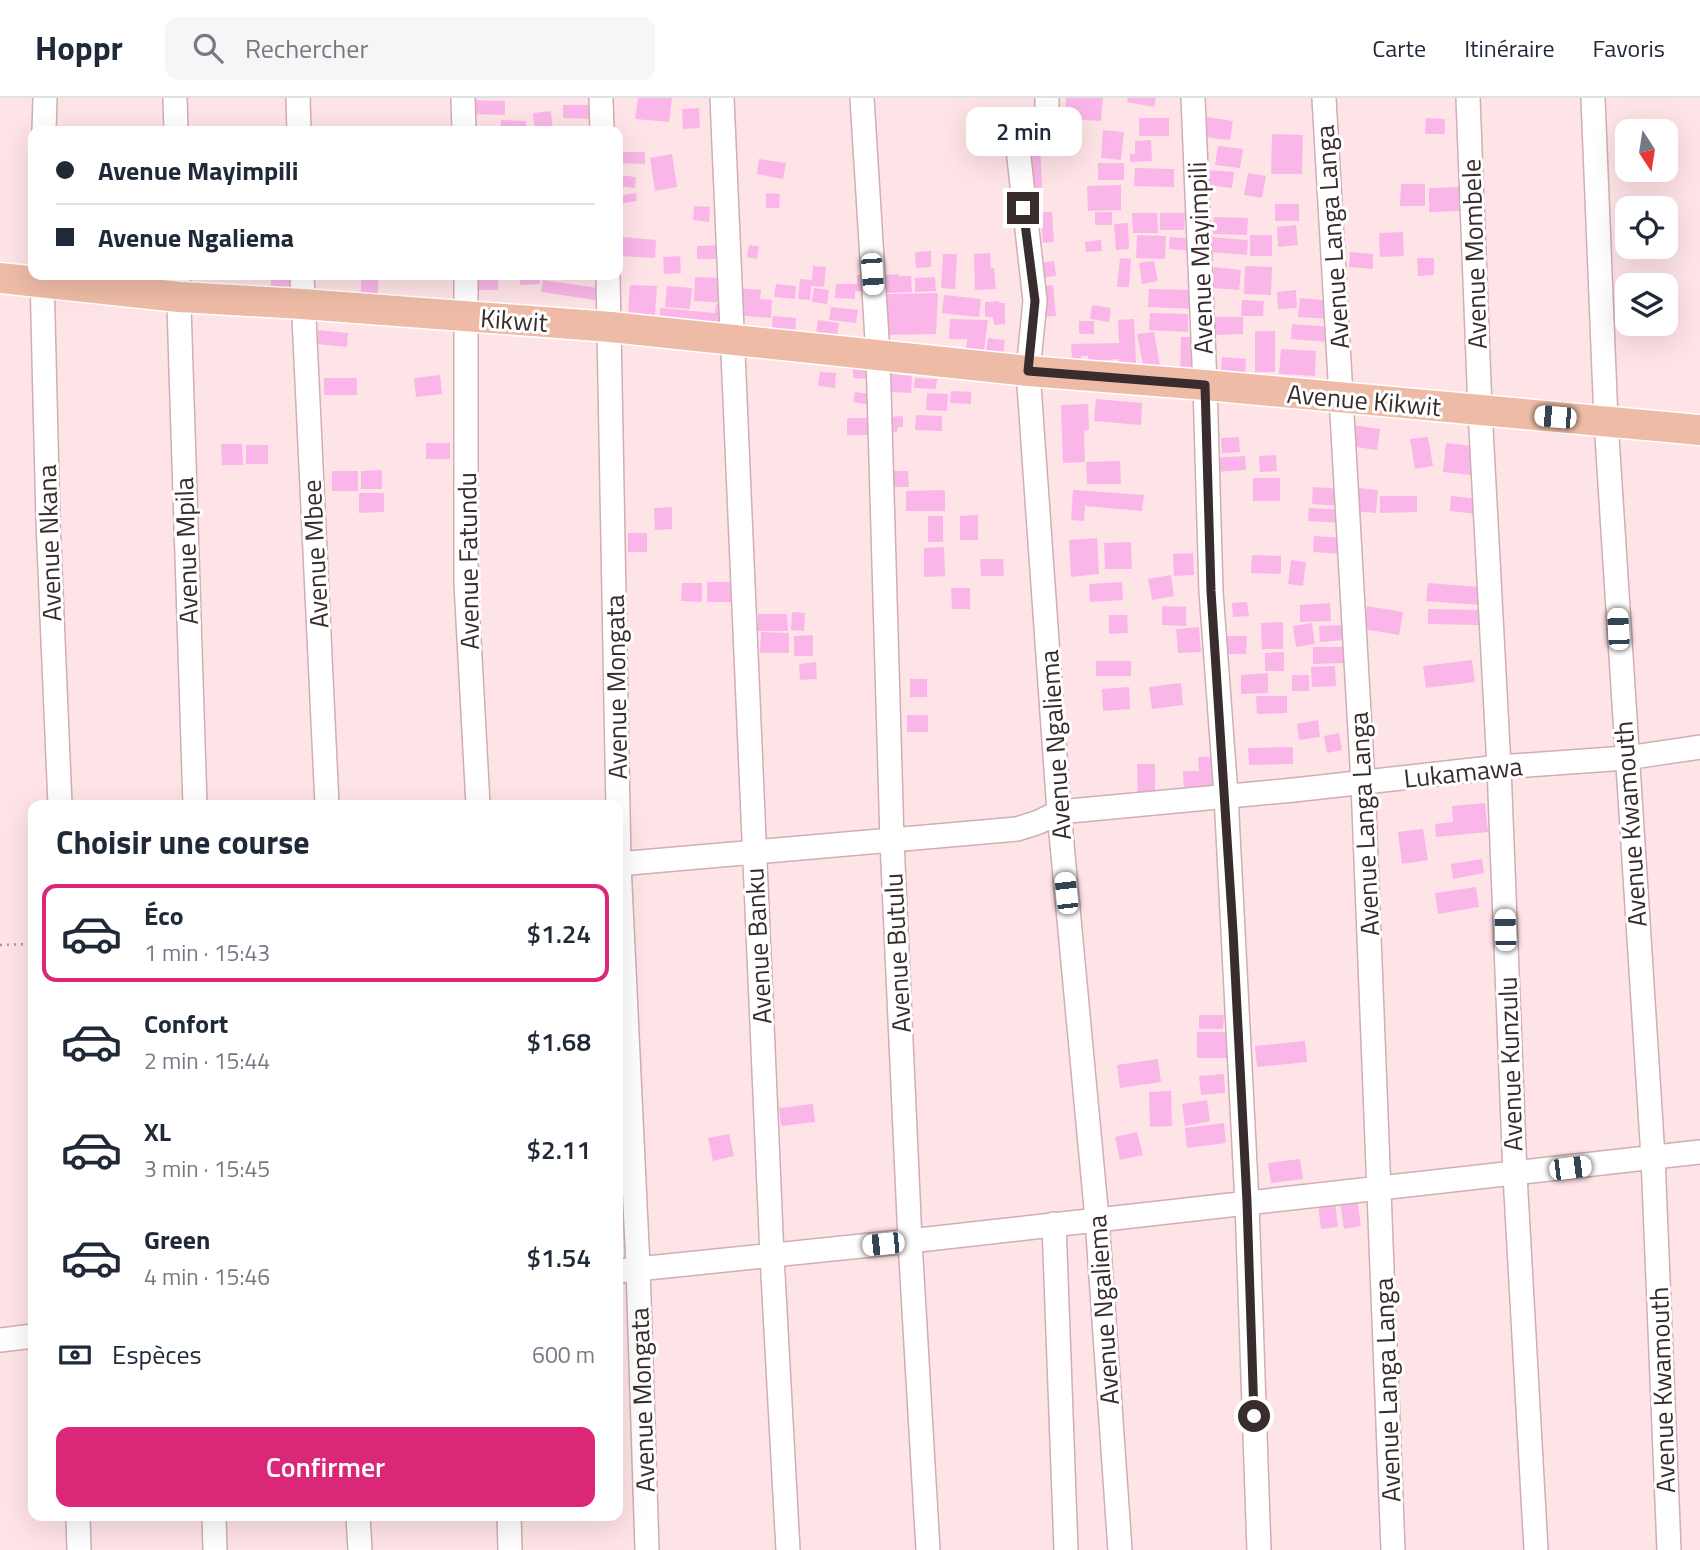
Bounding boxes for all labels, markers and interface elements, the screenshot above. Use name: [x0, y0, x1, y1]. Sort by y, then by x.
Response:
search box: [165, 17, 655, 80]
text: Hoppr: [35, 23, 123, 73]
icon: search: [189, 29, 227, 67]
text: Rechercher: [245, 29, 368, 68]
text: Carte: [1372, 30, 1426, 66]
text: Itinéraire: [1464, 30, 1555, 66]
text: Favoris: [1593, 30, 1665, 66]
callout: 2 min: [965, 106, 1081, 155]
text: 2 min: [996, 114, 1052, 149]
north arrow: [1615, 119, 1678, 182]
map controls: [1615, 119, 1678, 336]
street label: Avenue Langa Langa: [1305, 124, 1359, 350]
text: Avenue Mayimpili: [98, 151, 299, 190]
street label: Avenue Mombele: [1451, 158, 1497, 350]
street label: Avenue Mayimpili: [1177, 161, 1223, 355]
route end: [1007, 192, 1039, 224]
button: locate: [1615, 196, 1678, 259]
text: Avenue Ngaliema: [98, 218, 294, 257]
car: [861, 252, 884, 296]
button: layers: [1615, 273, 1678, 336]
street label: Kikwit: [479, 298, 549, 342]
street label: Avenue Kikwit: [1285, 374, 1443, 426]
car: [1534, 405, 1577, 429]
street label: Avenue Nkana: [27, 464, 71, 622]
street label: Avenue Fatundu: [447, 472, 489, 650]
street label: Avenue Mpila: [164, 477, 208, 625]
street label: Avenue Mbee: [292, 479, 338, 629]
street label: Avenue Mongata: [595, 594, 637, 780]
car: [1607, 607, 1630, 651]
street label: Avenue Ngaliema: [1029, 649, 1081, 841]
street label: Avenue Langa Langa: [1339, 711, 1389, 937]
street label: Avenue Kwamouth: [1603, 720, 1657, 928]
street label: Lukamawa: [1402, 746, 1524, 798]
text: Choisir une course: [56, 818, 310, 866]
street label: Avenue Banku: [734, 867, 782, 1025]
car: [1054, 871, 1079, 915]
street label: Avenue Butulu: [873, 872, 921, 1034]
text: Éco: [144, 896, 184, 935]
icon: car: [60, 902, 123, 965]
car: [1494, 909, 1517, 951]
text: $1.24: [527, 914, 591, 953]
text: 1 min · 15:43: [144, 935, 270, 970]
street label: Avenue Kunzulu: [1487, 976, 1533, 1152]
text: Confort: [144, 1004, 228, 1043]
icon: car: [60, 1010, 123, 1073]
text: $1.68: [527, 1022, 591, 1061]
text: 2 min · 15:44: [144, 1043, 270, 1078]
text: XL: [144, 1112, 171, 1151]
icon: car: [60, 1118, 123, 1181]
text: $2.11: [527, 1130, 591, 1169]
text: 3 min · 15:45: [144, 1151, 270, 1186]
car: [1548, 1155, 1593, 1181]
street label: Avenue Ngaliema: [1077, 1214, 1129, 1406]
text: Green: [144, 1220, 210, 1259]
icon: car: [60, 1226, 123, 1289]
car: [862, 1231, 905, 1257]
text: $1.54: [527, 1238, 591, 1277]
text: 4 min · 15:46: [144, 1259, 270, 1294]
street label: Avenue Langa Langa: [1364, 1277, 1410, 1503]
street label: Avenue Kwamouth: [1639, 1286, 1685, 1494]
street label: Avenue Mongata: [619, 1307, 665, 1493]
text: Espèces: [112, 1335, 202, 1374]
icon: cash: [56, 1336, 94, 1374]
text: 600 m: [532, 1337, 595, 1372]
route start: [1238, 1400, 1270, 1432]
button: Confirmer: [56, 1427, 595, 1507]

